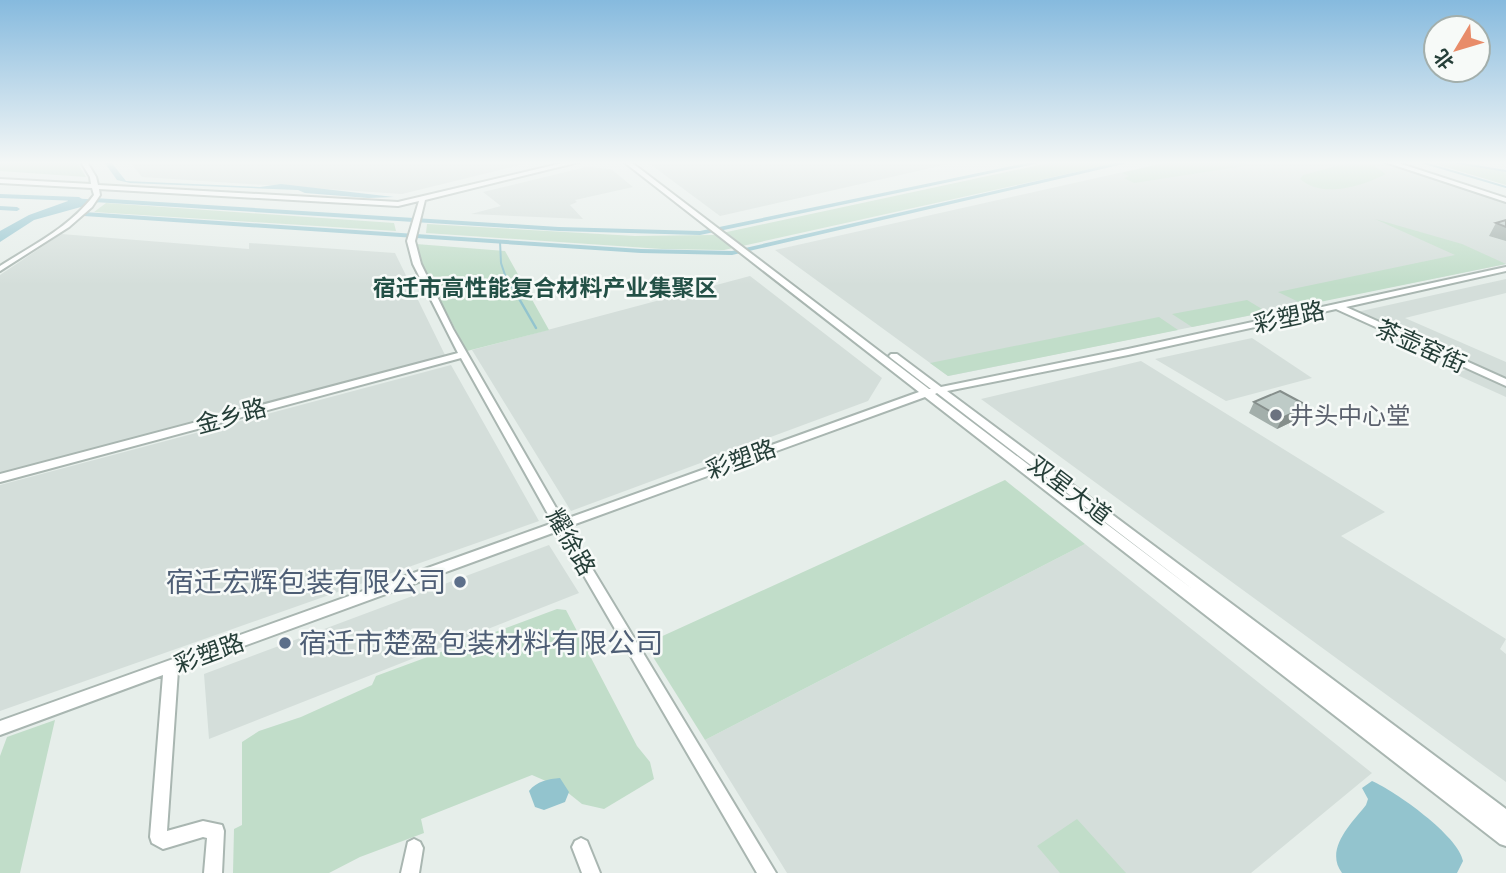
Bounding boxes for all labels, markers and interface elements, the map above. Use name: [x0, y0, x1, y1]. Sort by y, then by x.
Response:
north arrow: [1422, 14, 1492, 84]
text: 北: [1430, 45, 1458, 73]
district label: 宿迁市高性能复合材料产业集聚区: [373, 275, 718, 301]
street label: 彩塑路: [1251, 296, 1327, 338]
street label: 茶壶窑街: [1372, 314, 1470, 378]
street label: 金乡路: [193, 394, 269, 438]
place label: 井头中心堂: [1290, 402, 1410, 429]
marker: 井头中心堂: [1268, 407, 1284, 423]
street label: 彩塑路: [703, 434, 779, 484]
street label: 双星大道: [1024, 450, 1116, 530]
street label: 耀徐路: [541, 504, 601, 580]
place label: 宿迁宏辉包装有限公司: [166, 567, 446, 598]
marker: 宿迁宏辉包装有限公司: [452, 574, 468, 590]
street label: 彩塑路: [171, 628, 247, 678]
place label: 宿迁市楚盈包装材料有限公司: [299, 628, 663, 659]
marker: 宿迁市楚盈包装材料有限公司: [277, 635, 293, 651]

